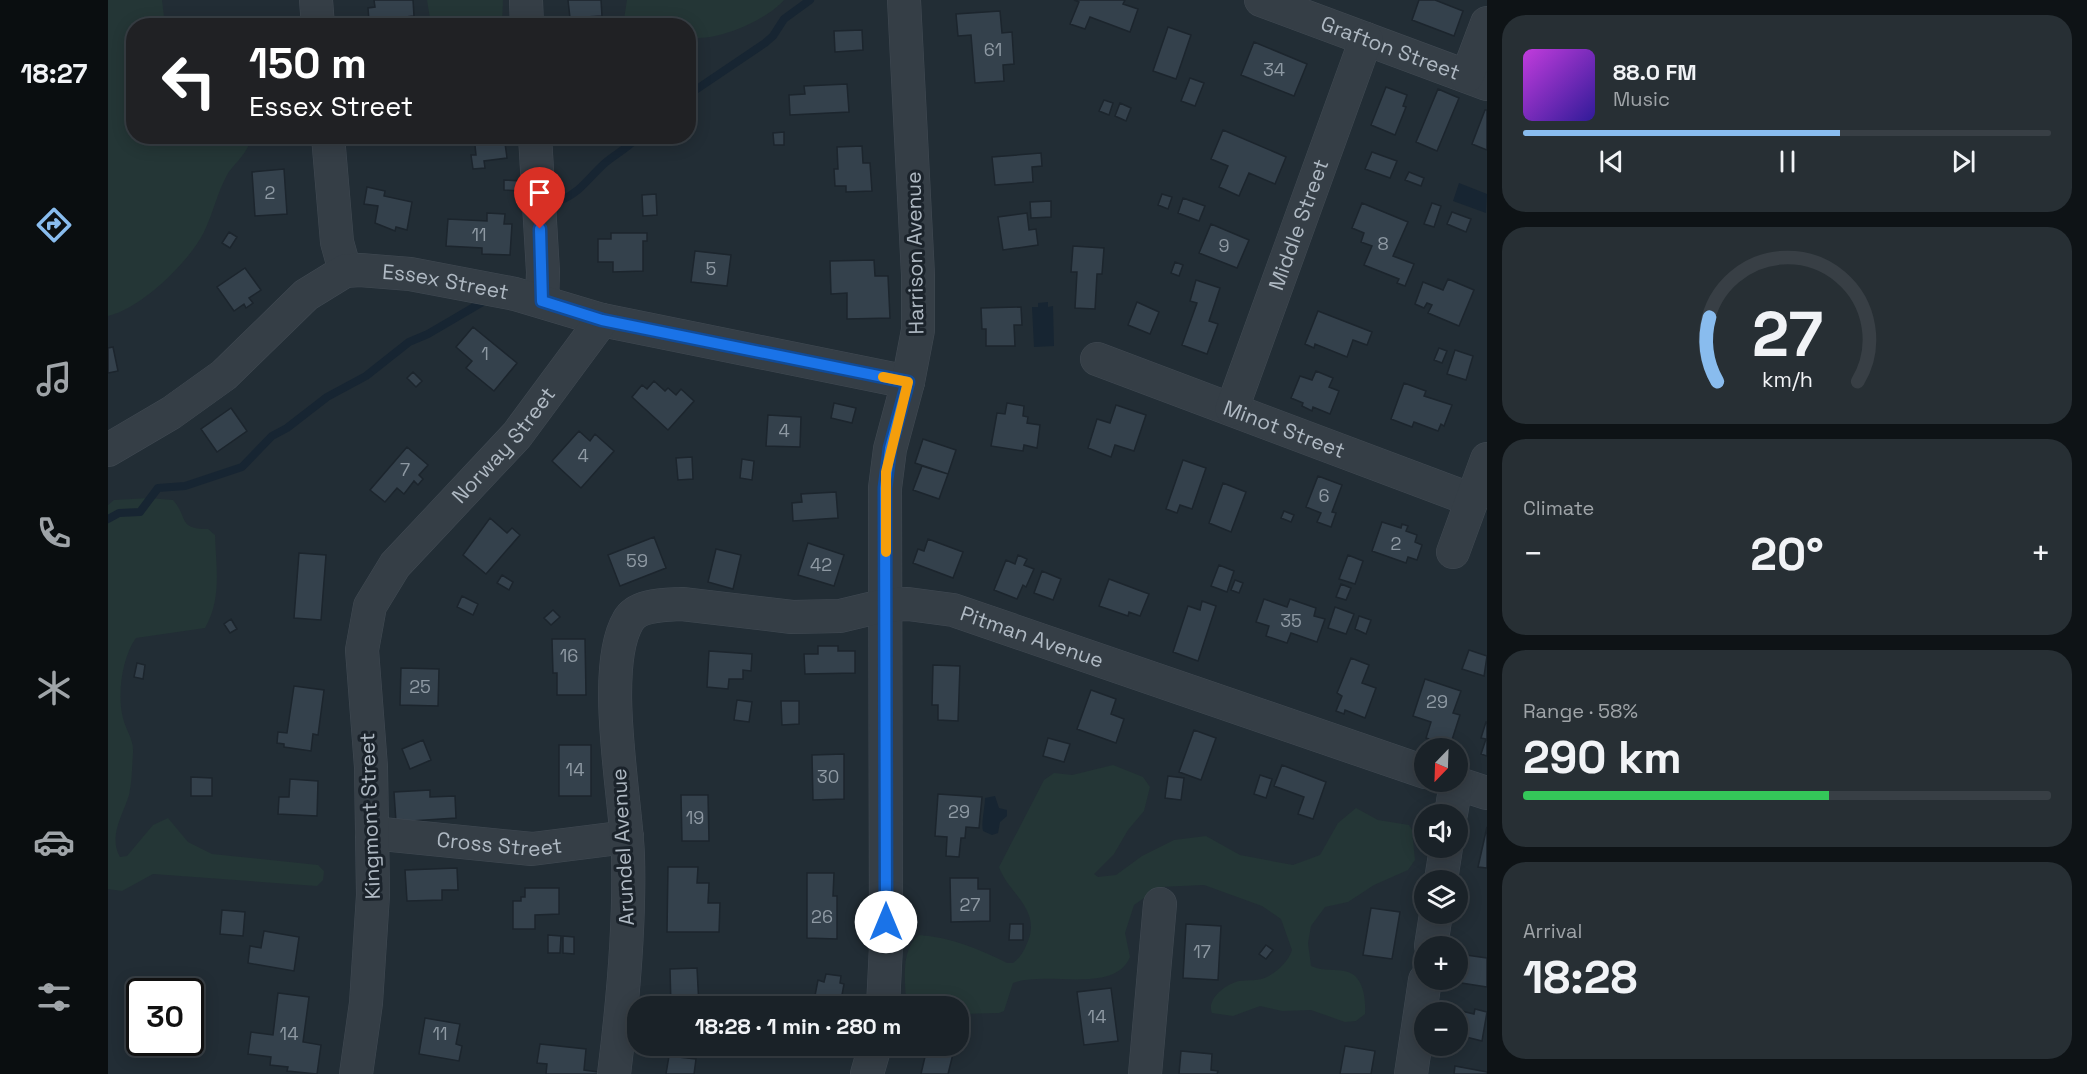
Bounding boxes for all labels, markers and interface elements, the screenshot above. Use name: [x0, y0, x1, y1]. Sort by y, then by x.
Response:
street label: Grafton Street: [1317, 9, 1464, 86]
text: 150 m: [249, 37, 367, 90]
house number: 61: [984, 38, 1002, 61]
icon: left: [150, 42, 228, 120]
text: 18:27: [20, 56, 88, 91]
house number: 34: [1263, 58, 1285, 81]
text: 88.0 FM: [1613, 58, 1697, 86]
text: Music: [1613, 86, 1670, 112]
text: Essex Street: [249, 89, 413, 124]
icon: previous: [1595, 145, 1628, 178]
icon: pause: [1771, 145, 1804, 178]
icon: next: [1947, 145, 1980, 178]
street label: Middle Street: [1262, 155, 1334, 294]
pin: [514, 167, 565, 229]
street label: Harrison Avenue: [900, 171, 929, 335]
icon: arrive: [523, 176, 556, 209]
house number: 2: [265, 181, 275, 204]
icon: directions: [33, 204, 75, 246]
house number: 11: [471, 223, 487, 246]
house number: 8: [1377, 232, 1389, 255]
house number: 9: [1218, 234, 1230, 257]
house number: 5: [706, 257, 716, 280]
street label: Essex Street: [381, 258, 511, 305]
text: 27: [1751, 295, 1823, 374]
house number: 1: [481, 342, 489, 365]
icon: music: [33, 358, 75, 400]
text: km/h: [1761, 367, 1813, 394]
street label: Norway Street: [446, 381, 561, 509]
street label: Minot Street: [1220, 394, 1349, 464]
house number: 4: [778, 419, 790, 442]
house number: 4: [577, 444, 589, 467]
house number: 7: [400, 458, 410, 481]
house number: 6: [1318, 484, 1330, 507]
text: Climate: [1523, 495, 1594, 521]
icon: phone: [33, 512, 75, 554]
text: 20°: [1750, 526, 1824, 583]
house number: 2: [1391, 532, 1401, 555]
text: −: [1523, 533, 1543, 575]
text: +: [2031, 533, 2051, 575]
house number: 59: [626, 549, 648, 572]
house number: 42: [810, 553, 832, 576]
street label: Pitman Avenue: [957, 600, 1107, 674]
house number: 35: [1280, 609, 1302, 632]
house number: 16: [560, 644, 578, 667]
icon: climate: [33, 667, 75, 709]
house number: 25: [409, 675, 431, 698]
house number: 29: [1426, 690, 1448, 713]
text: Range · 58%: [1523, 698, 1638, 724]
text: 290 km: [1523, 729, 1682, 786]
street label: Kingmont Street: [353, 732, 386, 900]
north arrow: [1414, 738, 1468, 792]
map controls: [1414, 738, 1468, 1056]
house number: 14: [566, 758, 584, 781]
house number: 30: [817, 765, 839, 788]
street label: Arundel Avenue: [605, 768, 640, 926]
house number: 29: [948, 800, 970, 823]
button: sound: [1414, 804, 1468, 858]
house number: 19: [686, 806, 704, 829]
icon: car: [33, 821, 75, 863]
street label: Cross Street: [435, 826, 563, 862]
button: layers: [1414, 870, 1468, 924]
position arrow: [854, 890, 918, 954]
house number: 27: [960, 893, 980, 916]
house number: 26: [811, 905, 833, 928]
text: Arrival: [1523, 918, 1582, 944]
button: +: [1414, 936, 1468, 990]
house number: 17: [1193, 940, 1211, 963]
text: 18:28: [1523, 949, 1637, 1006]
icon: filters: [33, 976, 75, 1018]
speed limit sign: 30: [126, 978, 204, 1056]
button: −: [1414, 1002, 1468, 1056]
house number: 14: [1088, 1005, 1106, 1028]
text: 18:28 · 1 min · 280 m: [695, 1012, 901, 1040]
house number: 14: [280, 1022, 298, 1045]
house number: 11: [432, 1022, 448, 1045]

